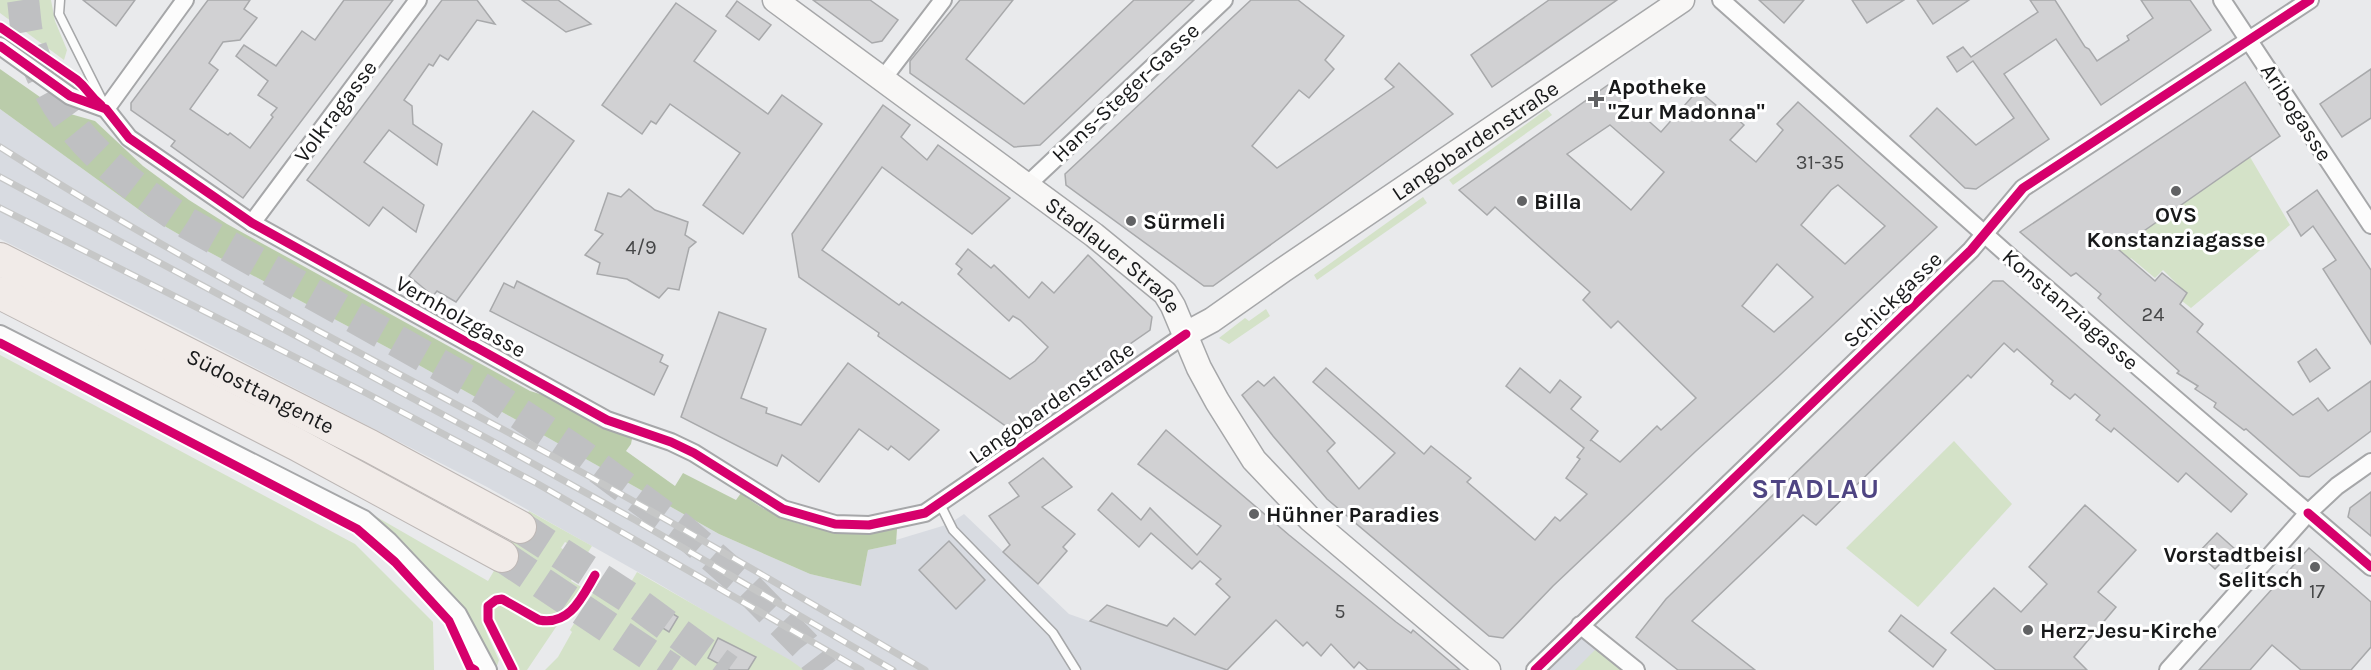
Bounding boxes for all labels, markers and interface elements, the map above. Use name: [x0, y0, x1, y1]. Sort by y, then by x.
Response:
street label: Hans-Steger-Gasse: [1047, 18, 1205, 168]
street label: Volkragasse: [289, 55, 383, 168]
street label: Aribogasse: [2255, 59, 2337, 166]
place label: Apotheke "Zur Madonna": [1608, 74, 1765, 125]
street label: Langobardenstraße: [1387, 75, 1564, 207]
marker: Apotheke "Zur Madonna": [1589, 92, 1603, 106]
house number: 31-35: [1796, 151, 1844, 174]
marker: OVS Konstanziagasse: [2169, 184, 2183, 198]
place label: Billa: [1534, 189, 1582, 215]
street label: Stadlauer Straße: [1040, 192, 1186, 318]
marker: Billa: [1515, 194, 1529, 208]
place label: OVS Konstanziagasse: [2087, 202, 2265, 253]
place label: Sürmeli: [1143, 209, 1226, 235]
marker: Sürmeli: [1124, 214, 1138, 228]
house number: 4/9: [625, 236, 657, 259]
street label: Konstanziagasse: [1997, 244, 2144, 376]
street label: Schickgasse: [1838, 246, 1947, 353]
street label: Vernholzgasse: [391, 270, 530, 363]
house number: 24: [2142, 303, 2164, 326]
street label: Langobardenstraße: [964, 336, 1139, 470]
street label: Südosttangente: [182, 343, 338, 440]
district label: STADLAU: [1751, 472, 1881, 505]
place label: Hühner Paradies: [1266, 502, 1440, 528]
marker: Hühner Paradies: [1247, 507, 1261, 521]
place label: Vorstadtbeisl Selitsch: [2164, 542, 2303, 593]
marker: Vorstadtbeisl Selitsch: [2308, 560, 2322, 574]
house number: 17: [2309, 580, 2326, 603]
house number: 5: [1334, 600, 1346, 623]
place label: Herz-Jesu-Kirche: [2040, 618, 2217, 644]
marker: Herz-Jesu-Kirche: [2021, 623, 2035, 637]

